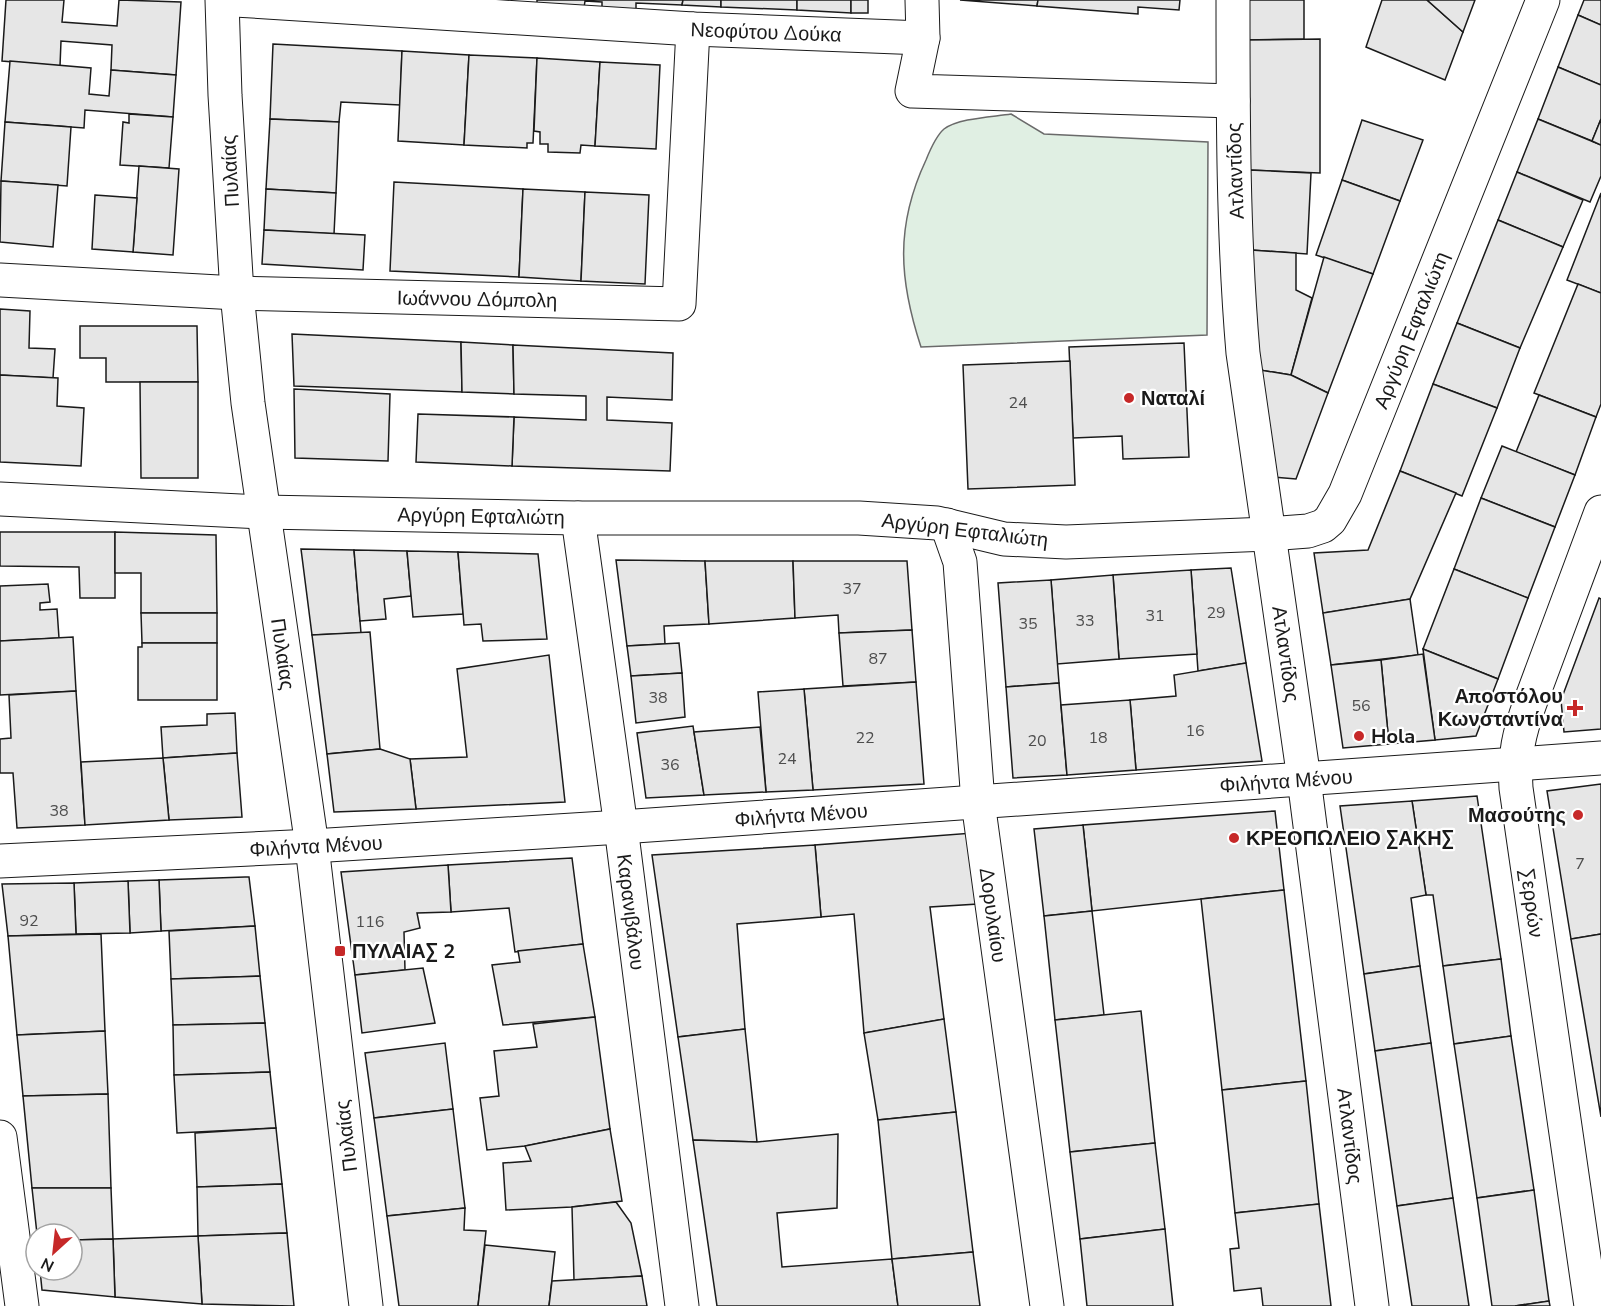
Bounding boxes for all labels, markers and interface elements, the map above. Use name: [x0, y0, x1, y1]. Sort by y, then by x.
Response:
street label: Νεοφύτου Δούκα: [690, 16, 842, 49]
street label: Ατλαντίδος: [1220, 122, 1251, 220]
street label: Πυλαίας: [215, 134, 246, 208]
street label: Αργύρη Εφταλιώτη: [1368, 248, 1455, 413]
street label: Ιωάννου Δόμπολη: [397, 285, 557, 314]
place label: Ναταλί: [1141, 385, 1205, 412]
marker: Ναταλί: [1122, 391, 1136, 405]
house number: 24: [1008, 392, 1028, 414]
street label: Αργύρη Εφταλιώτη: [397, 502, 565, 531]
street label: Αργύρη Εφταλιώτη: [880, 507, 1050, 554]
house number: 37: [842, 578, 862, 600]
house number: 29: [1206, 602, 1226, 624]
street label: Ατλαντίδος: [1265, 604, 1306, 704]
house number: 31: [1145, 605, 1165, 627]
house number: 33: [1075, 610, 1095, 632]
house number: 35: [1018, 613, 1038, 635]
street label: Πυλαίας: [264, 616, 301, 692]
house number: 87: [868, 648, 888, 670]
place label: Αποστόλου Κωνσταντίνα: [1438, 683, 1564, 733]
house number: 38: [648, 687, 668, 709]
house number: 56: [1351, 695, 1371, 717]
marker: Αποστόλου Κωνσταντίνα: [1568, 701, 1582, 715]
house number: 16: [1185, 720, 1205, 742]
place label: Hola: [1371, 723, 1415, 750]
house number: 22: [855, 727, 875, 749]
house number: 18: [1088, 727, 1108, 749]
marker: Hola: [1352, 729, 1366, 743]
house number: 20: [1027, 730, 1047, 752]
house number: 24: [777, 748, 797, 770]
house number: 36: [660, 754, 680, 776]
street label: Φιλήντα Μένου: [1219, 763, 1354, 800]
street label: Φιλήντα Μένου: [734, 797, 869, 834]
house number: 38: [49, 800, 69, 822]
place label: Μασούτης: [1468, 802, 1566, 829]
marker: Μασούτης: [1571, 808, 1585, 822]
place label: ΚΡΕΟΠΩΛΕΙΟ ΣΑΚΗΣ: [1246, 825, 1454, 852]
street label: Φιλήντα Μένου: [249, 830, 383, 863]
marker: ΚΡΕΟΠΩΛΕΙΟ ΣΑΚΗΣ: [1227, 831, 1241, 845]
street label: Καρανιβάλου: [610, 852, 651, 972]
house number: 7: [1575, 853, 1585, 875]
street label: Δορυλαίου: [972, 866, 1013, 964]
street label: Σερρών: [1513, 867, 1550, 939]
house number: 92: [19, 910, 39, 932]
house number: 116: [356, 911, 384, 933]
place label: ΠΥΛΑΙΑΣ 2: [352, 938, 455, 965]
marker: ΠΥΛΑΙΑΣ 2: [333, 944, 347, 958]
street label: Ατλαντίδος: [1330, 1086, 1369, 1186]
street label: Πυλαίας: [329, 1098, 364, 1173]
north arrow: [24, 1222, 84, 1282]
text: N: [37, 1252, 58, 1277]

